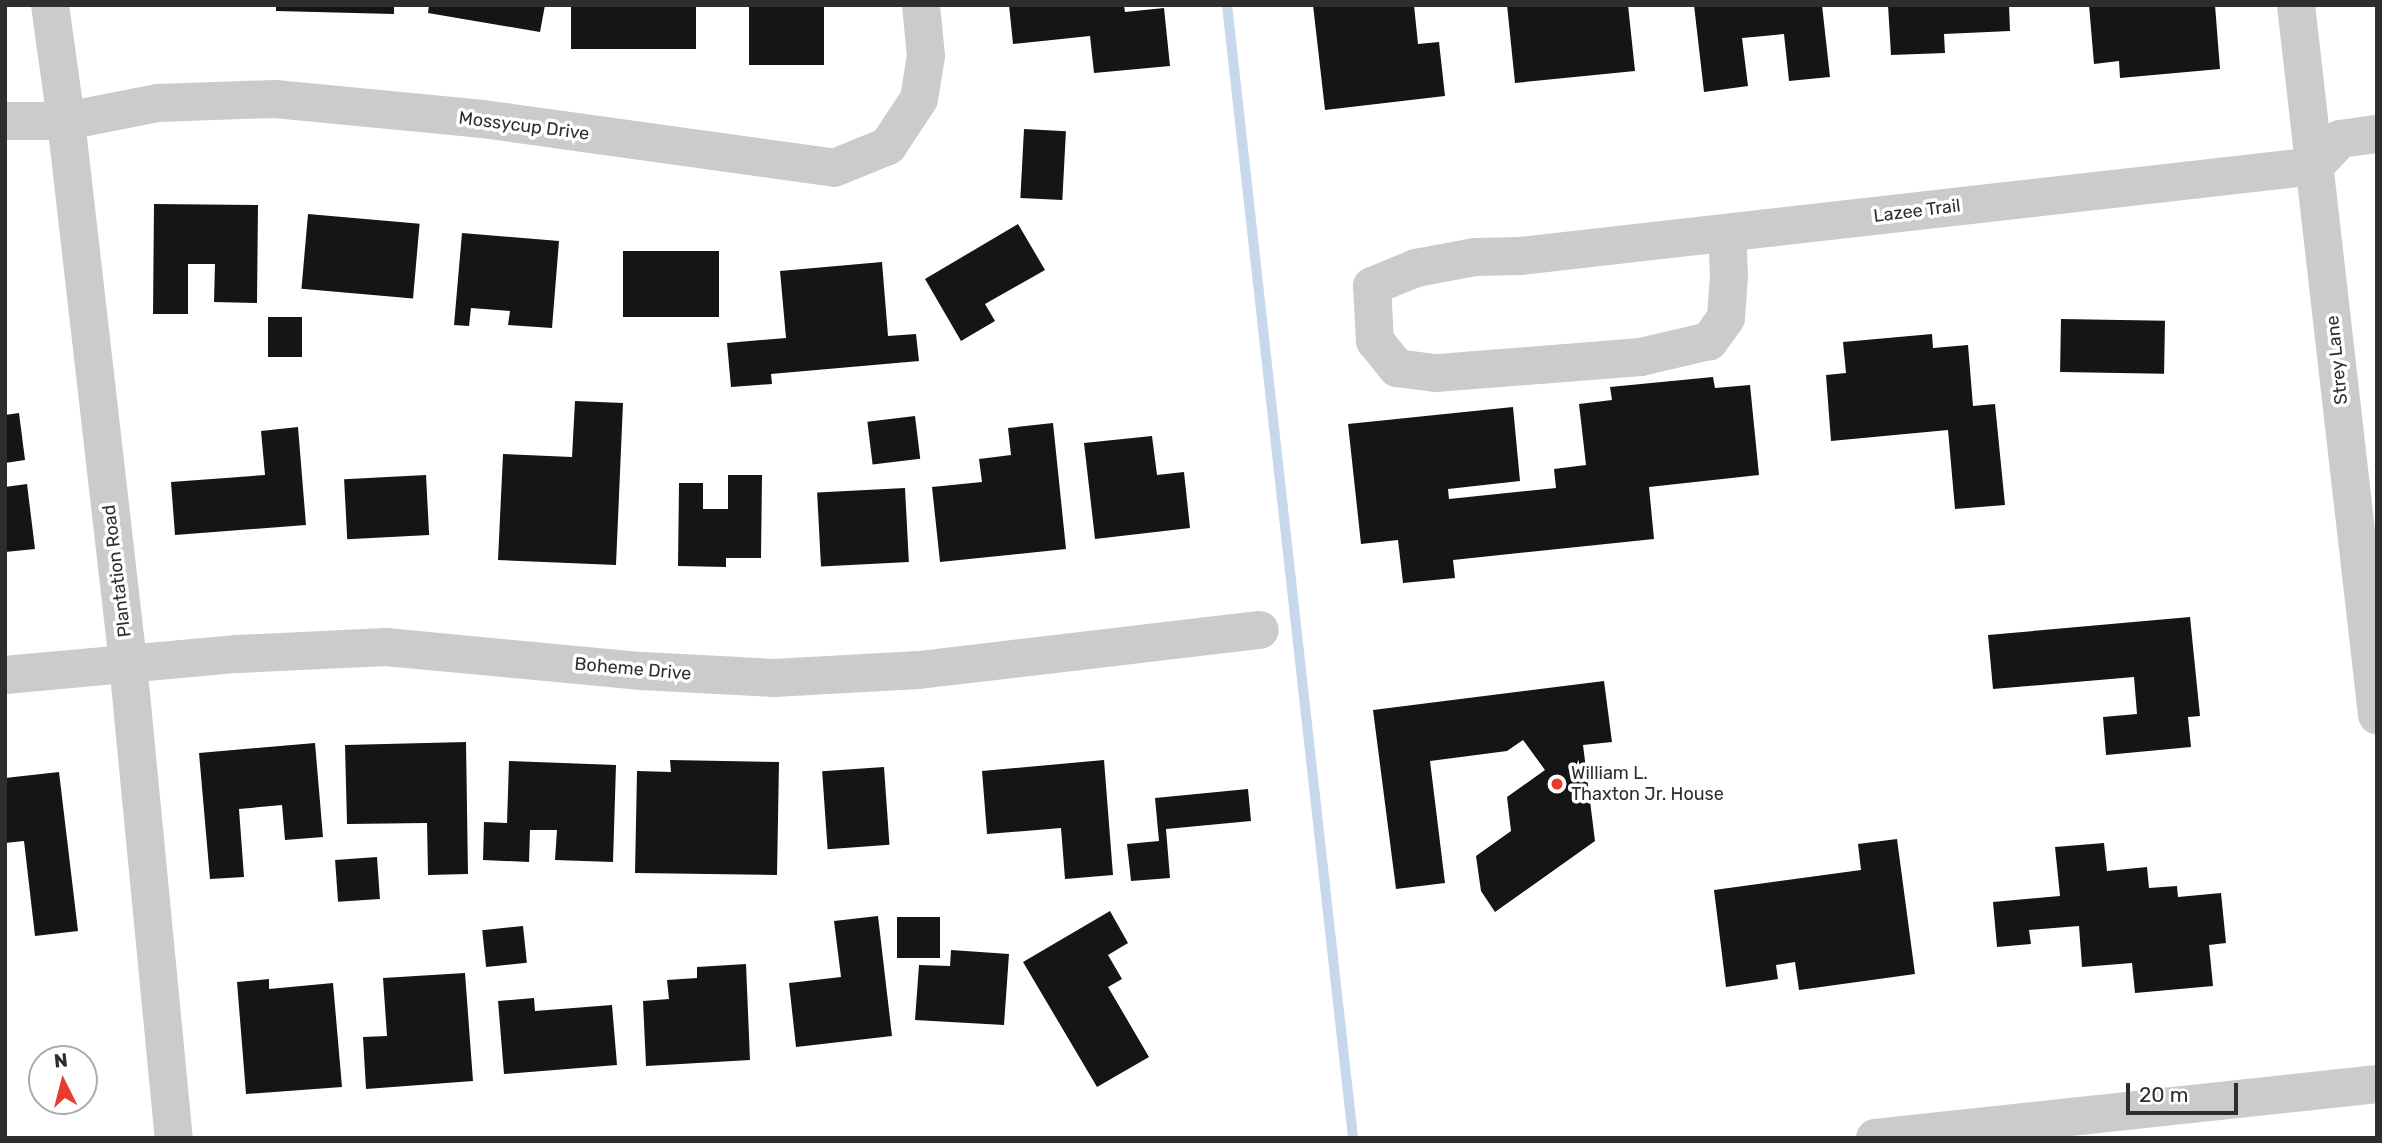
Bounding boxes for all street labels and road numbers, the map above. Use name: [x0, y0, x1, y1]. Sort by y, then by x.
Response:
street label: Mossycup Drive: [457, 107, 591, 145]
street label: Lazee Trail: [1872, 195, 1962, 227]
street label: Strey Lane: [2322, 314, 2352, 406]
street label: Plantation Road: [98, 504, 136, 638]
street label: Boheme Drive: [574, 653, 692, 685]

